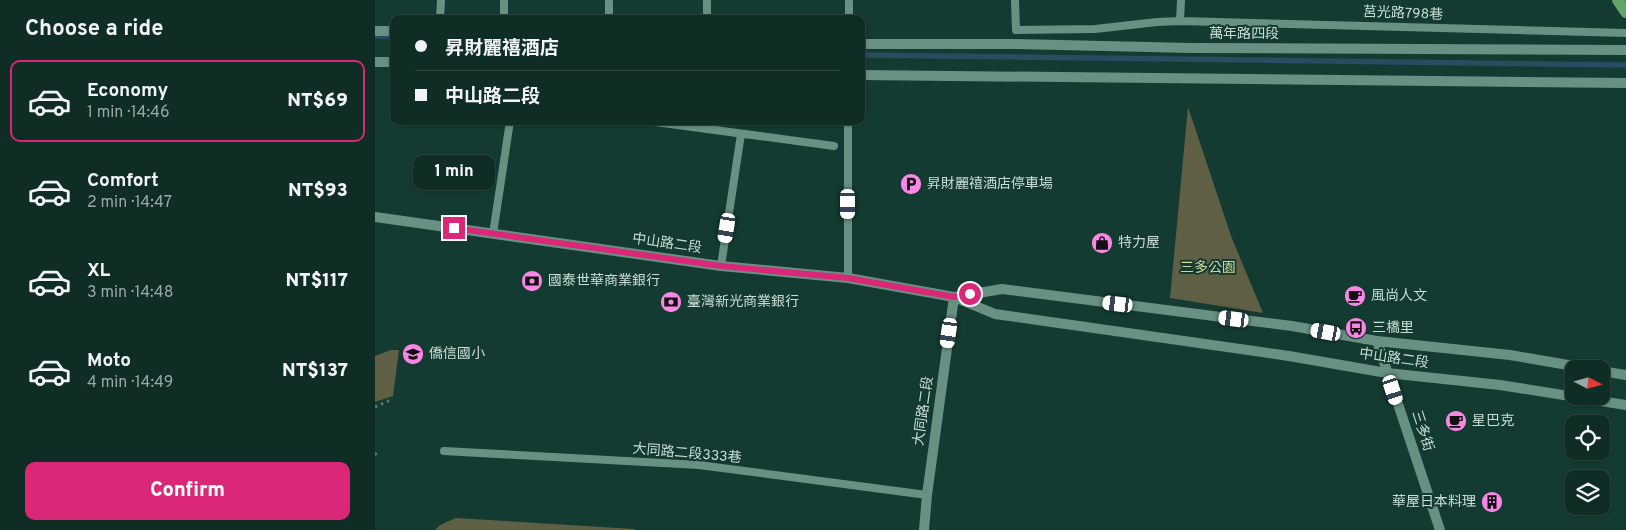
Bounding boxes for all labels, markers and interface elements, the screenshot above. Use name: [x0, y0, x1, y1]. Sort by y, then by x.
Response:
street label: 莒光路798巷: [1363, 4, 1443, 24]
text: Choose a ride: [25, 16, 163, 43]
street label: 萬年路四段: [1209, 26, 1279, 43]
text: 昇財麗禧酒店: [445, 37, 559, 61]
icon: car: [27, 79, 72, 124]
text: Economy: [87, 79, 168, 103]
text: 中山路二段: [445, 85, 540, 109]
text: NT$69: [287, 89, 348, 113]
text: 1 min · 14:46: [87, 103, 170, 123]
callout: 1 min: [413, 156, 495, 190]
text: 1 min: [434, 162, 474, 182]
icon: car: [27, 169, 72, 214]
text: Comfort: [87, 169, 159, 193]
parking icon: 昇財麗禧酒店停車場: [899, 172, 923, 196]
place label: 昇財麗禧酒店停車場: [927, 176, 1053, 193]
text: NT$93: [288, 179, 348, 203]
car: [840, 189, 855, 219]
text: 2 min · 14:47: [87, 193, 172, 213]
car: [717, 212, 736, 244]
route end: [443, 217, 465, 239]
street label: 中山路二段: [631, 231, 703, 257]
shop icon: 特力屋: [1090, 231, 1114, 255]
place label: 特力屋: [1118, 234, 1160, 252]
icon: car: [27, 259, 72, 304]
text: XL: [87, 259, 110, 283]
park label: 三多公園: [1180, 260, 1236, 277]
text: NT$117: [285, 269, 348, 293]
bank icon: 國泰世華商業銀行: [520, 269, 544, 293]
place label: 國泰世華商業銀行: [548, 272, 660, 290]
text: 3 min · 14:48: [87, 283, 173, 303]
route start: [959, 283, 981, 305]
cafe icon: 風尚人文: [1343, 284, 1367, 308]
place label: 風尚人文: [1371, 288, 1427, 305]
bank icon: 臺灣新光商業銀行: [659, 290, 683, 314]
place label: 臺灣新光商業銀行: [687, 294, 799, 311]
car: [1102, 295, 1133, 313]
car: [1218, 310, 1249, 328]
bus stop icon: 三橋里: [1344, 316, 1368, 340]
car: [939, 317, 958, 349]
place label: 三橋里: [1372, 320, 1414, 337]
car: [1309, 322, 1342, 342]
school or university icon: 僑信國小: [401, 342, 425, 366]
place label: 僑信國小: [429, 346, 485, 363]
street label: 中山路二段: [1358, 346, 1430, 372]
icon: car: [27, 349, 72, 394]
text: Moto: [87, 349, 131, 373]
text: NT$137: [282, 359, 348, 383]
north arrow: [1565, 360, 1610, 405]
map controls: [1565, 360, 1610, 515]
text: 4 min · 14:49: [87, 373, 173, 393]
car: [1381, 373, 1404, 407]
street label: 大同路二段: [911, 375, 937, 447]
street label: 三多街: [1407, 408, 1437, 454]
cafe icon: 星巴克: [1444, 409, 1468, 433]
place label: 星巴克: [1472, 413, 1514, 430]
button: locate: [1565, 415, 1610, 460]
street label: 大同路二段333巷: [632, 441, 742, 467]
button: Confirm: [25, 462, 350, 520]
button: layers: [1565, 470, 1610, 515]
building icon: 華屋日本料理: [1480, 490, 1504, 514]
place label: 華屋日本料理: [1392, 493, 1476, 511]

